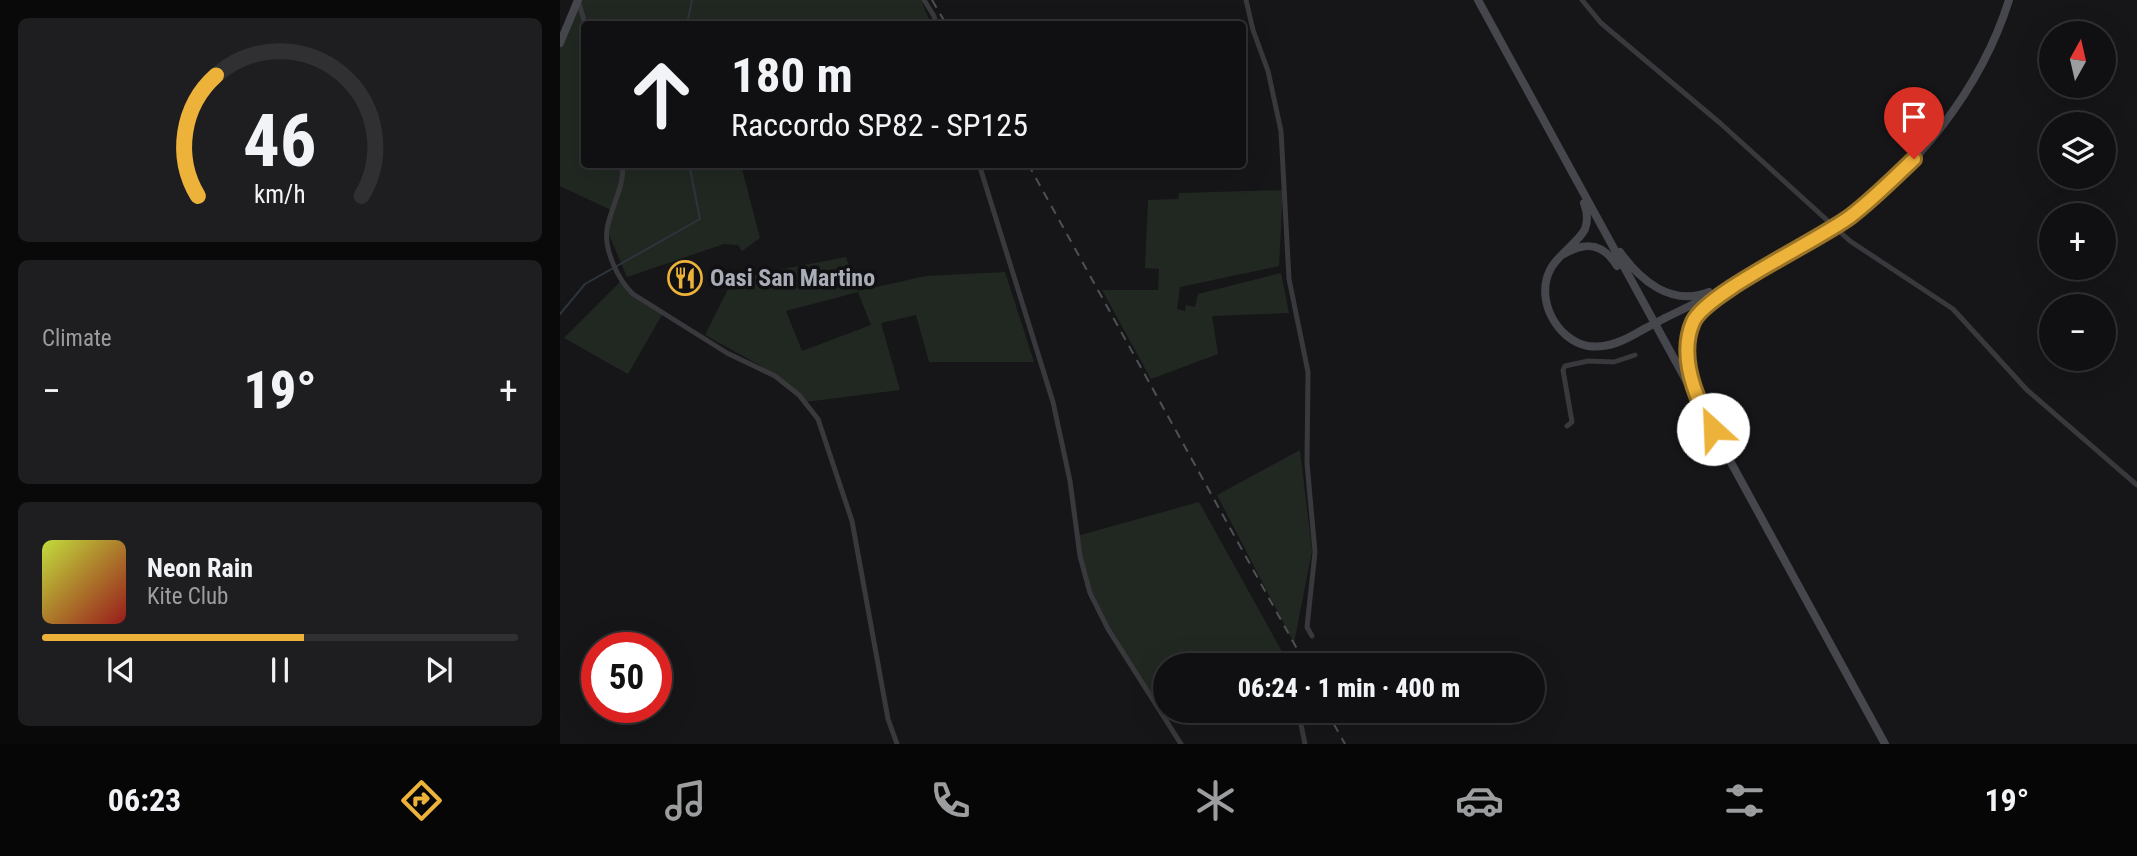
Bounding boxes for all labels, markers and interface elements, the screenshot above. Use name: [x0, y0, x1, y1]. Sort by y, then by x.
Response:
north arrow: [2039, 21, 2116, 98]
map controls: [2039, 21, 2116, 371]
text: 180 m: [731, 47, 853, 104]
icon: ahead: [616, 49, 707, 140]
pin: [1884, 87, 1944, 159]
text: 46: [243, 98, 317, 184]
icon: arrive: [1895, 98, 1933, 136]
text: Raccordo SP82 - SP125: [731, 106, 1028, 144]
button: layers: [2039, 112, 2116, 189]
text: km/h: [254, 180, 306, 209]
button: +: [2039, 203, 2116, 280]
restaurant icon: Oasi San Martino: [666, 259, 704, 297]
place label: Oasi San Martino: [710, 264, 875, 292]
button: −: [2039, 294, 2116, 371]
text: Climate: [42, 325, 112, 352]
text: 19°: [243, 360, 317, 421]
text: −: [42, 369, 61, 413]
text: +: [499, 369, 518, 413]
position arrow: [1676, 392, 1750, 466]
text: Neon Rain: [147, 553, 253, 583]
text: Kite Club: [147, 583, 228, 610]
speed limit sign: 50: [581, 632, 672, 723]
icon: previous: [102, 651, 140, 689]
icon: pause: [261, 651, 299, 689]
icon: next: [420, 651, 458, 689]
text: 06:24 · 1 min · 400 m: [1238, 673, 1460, 703]
icon: directions: [397, 776, 446, 825]
icon: music: [661, 776, 710, 825]
icon: phone: [926, 776, 975, 825]
icon: climate: [1191, 776, 1240, 825]
icon: car: [1455, 776, 1504, 825]
icon: filters: [1720, 776, 1769, 825]
text: 06:23: [108, 781, 181, 819]
text: 19°: [1984, 781, 2029, 819]

